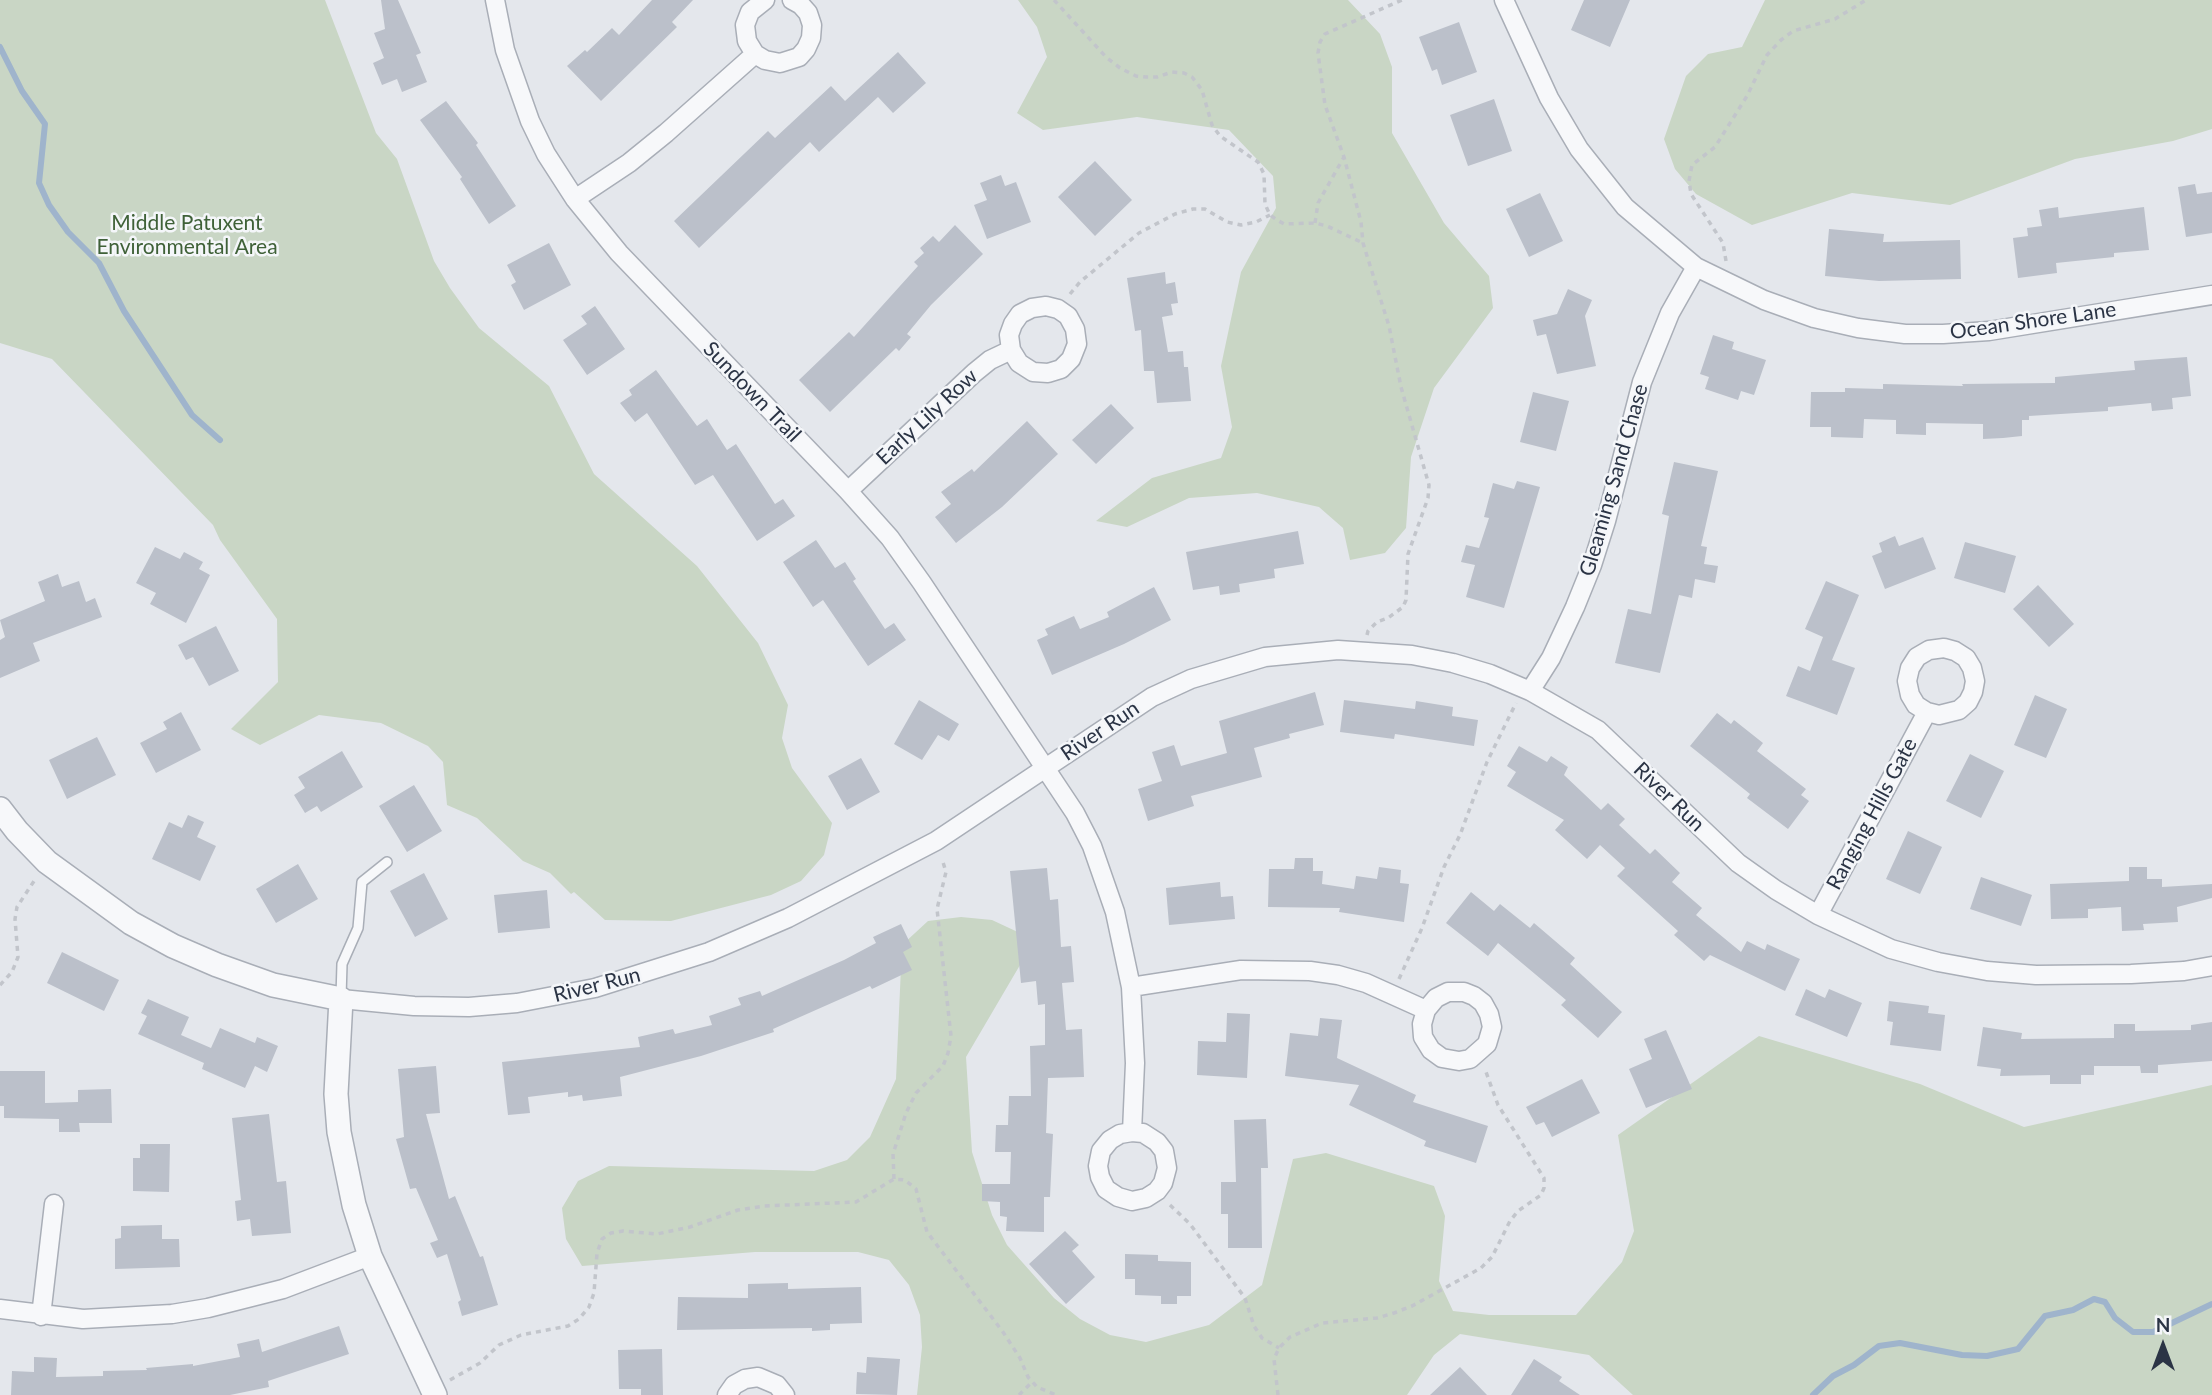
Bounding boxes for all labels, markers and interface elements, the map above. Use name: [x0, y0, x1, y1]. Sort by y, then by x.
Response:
park label: Middle Patuxent Environmental Area: [96, 210, 278, 260]
street label: Ocean Shore Lane: [1948, 297, 2118, 345]
street label: Sundown Trail: [698, 337, 806, 447]
street label: Early Lily Row: [871, 364, 983, 470]
street label: Gleaming Sand Chase: [1574, 381, 1654, 579]
street label: River Run: [1056, 696, 1144, 766]
street label: Ranging Hills Gate: [1821, 734, 1923, 894]
street label: River Run: [1628, 757, 1710, 837]
street label: River Run: [551, 962, 643, 1008]
north arrow: [2128, 1311, 2198, 1381]
text: N: [2156, 1313, 2170, 1336]

